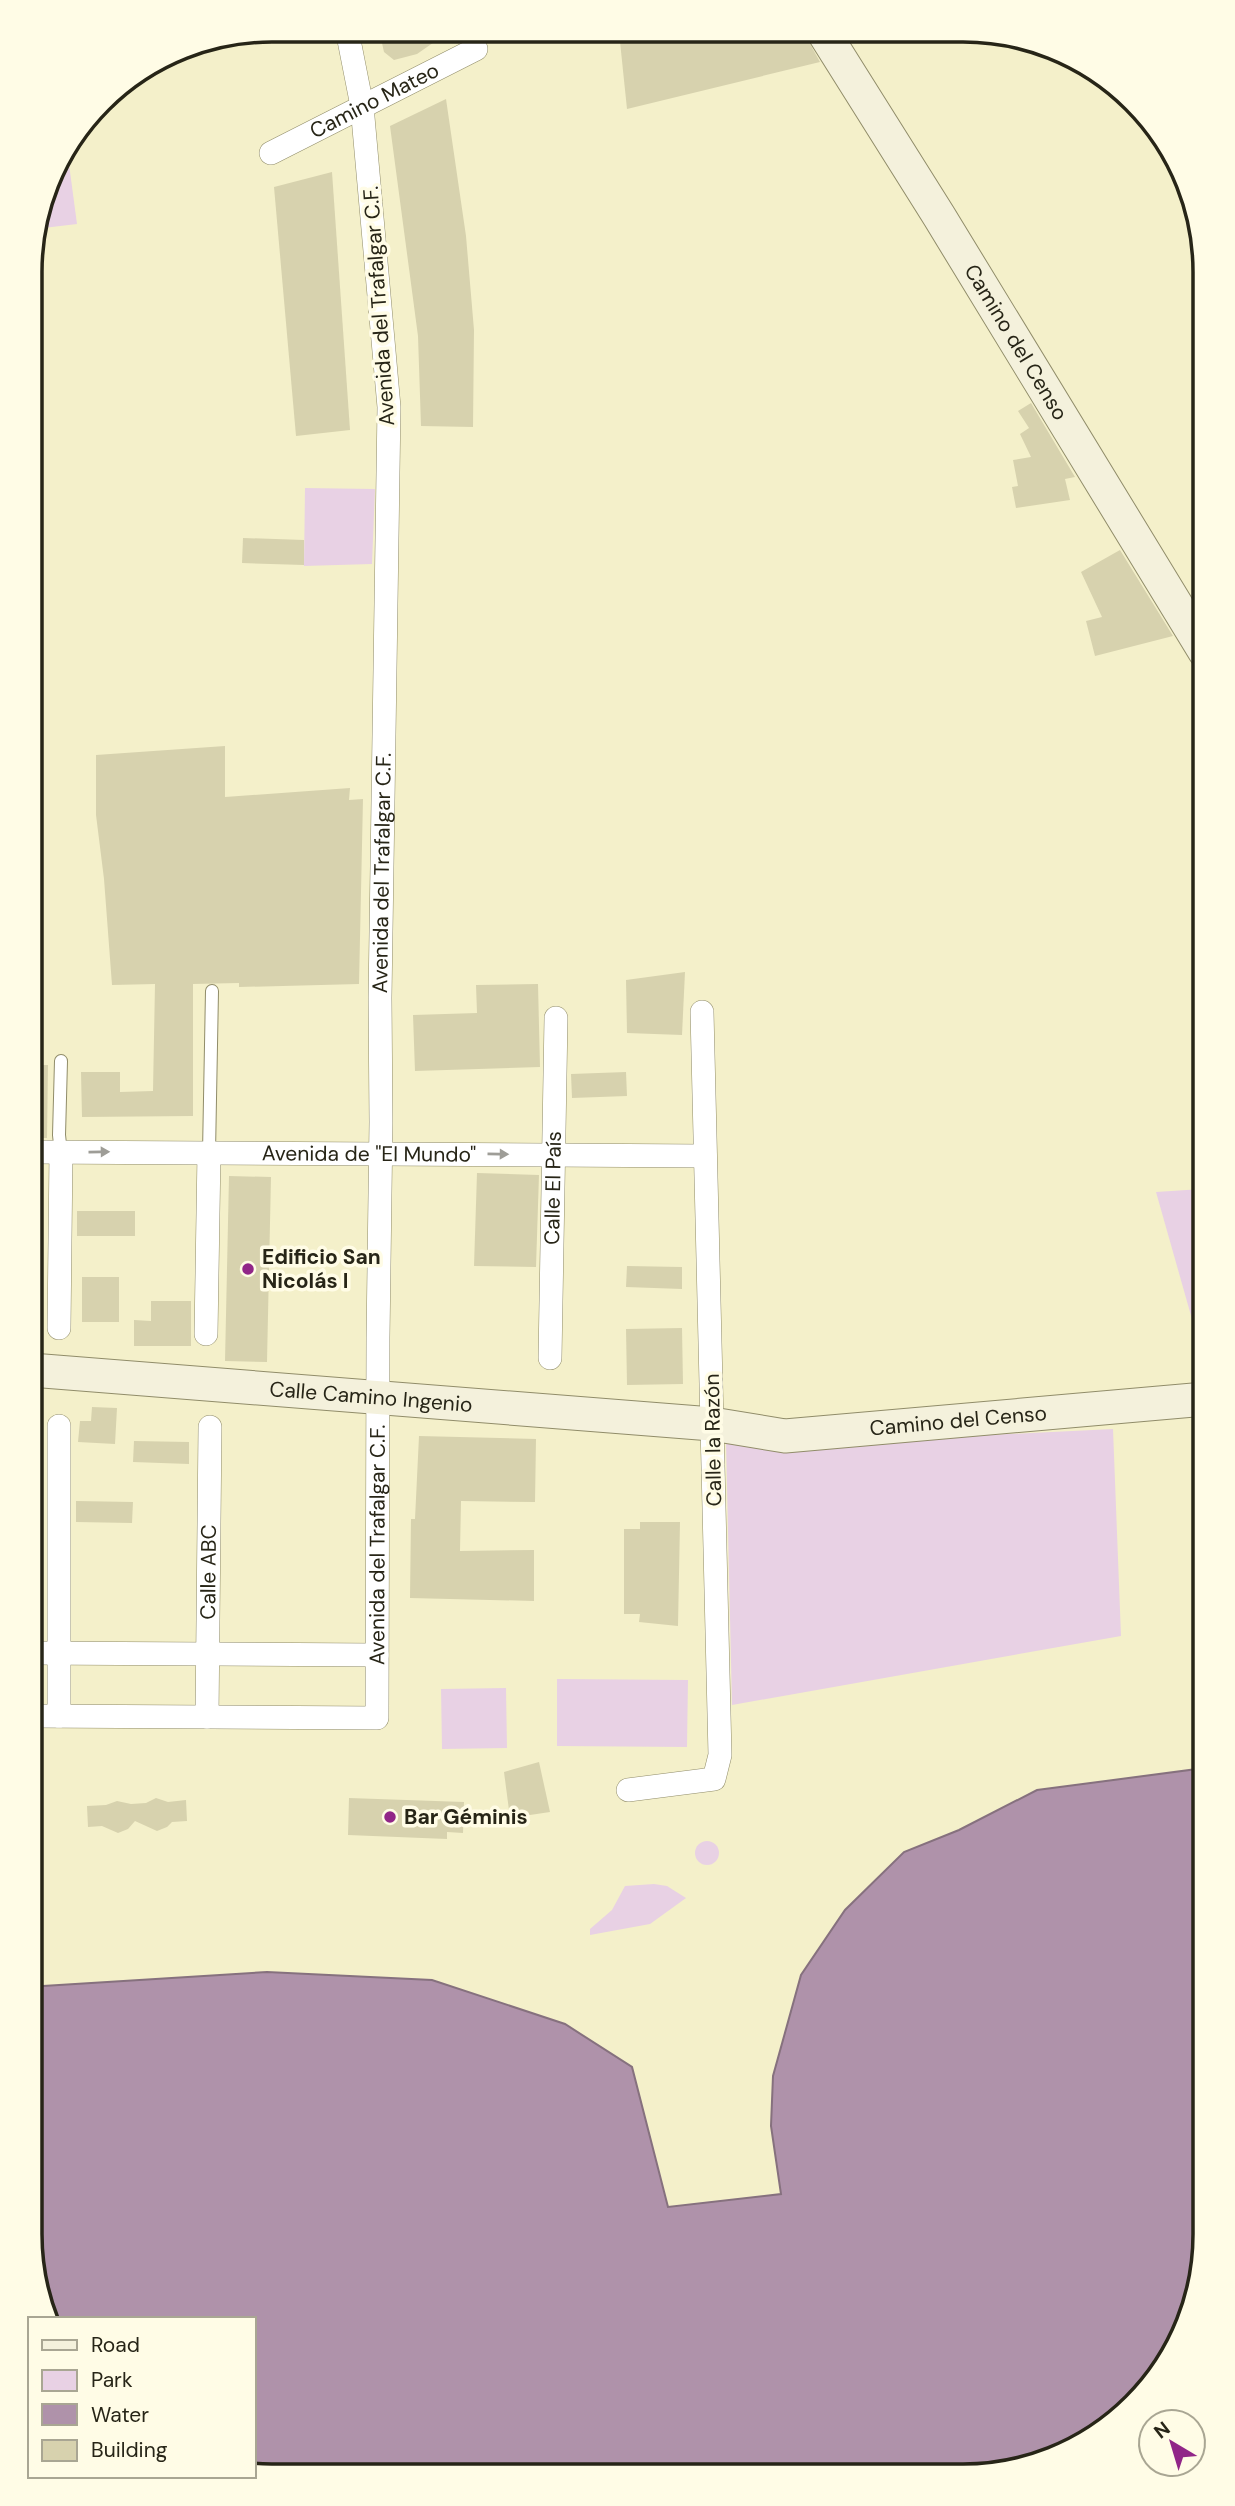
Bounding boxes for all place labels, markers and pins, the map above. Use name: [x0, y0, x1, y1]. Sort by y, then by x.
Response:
place label: Edificio San Nicolás I: [262, 1243, 381, 1295]
marker: Edificio San Nicolás I: [240, 1261, 256, 1277]
place label: Bar Géminis: [404, 1803, 528, 1831]
marker: Bar Géminis: [382, 1809, 398, 1825]

